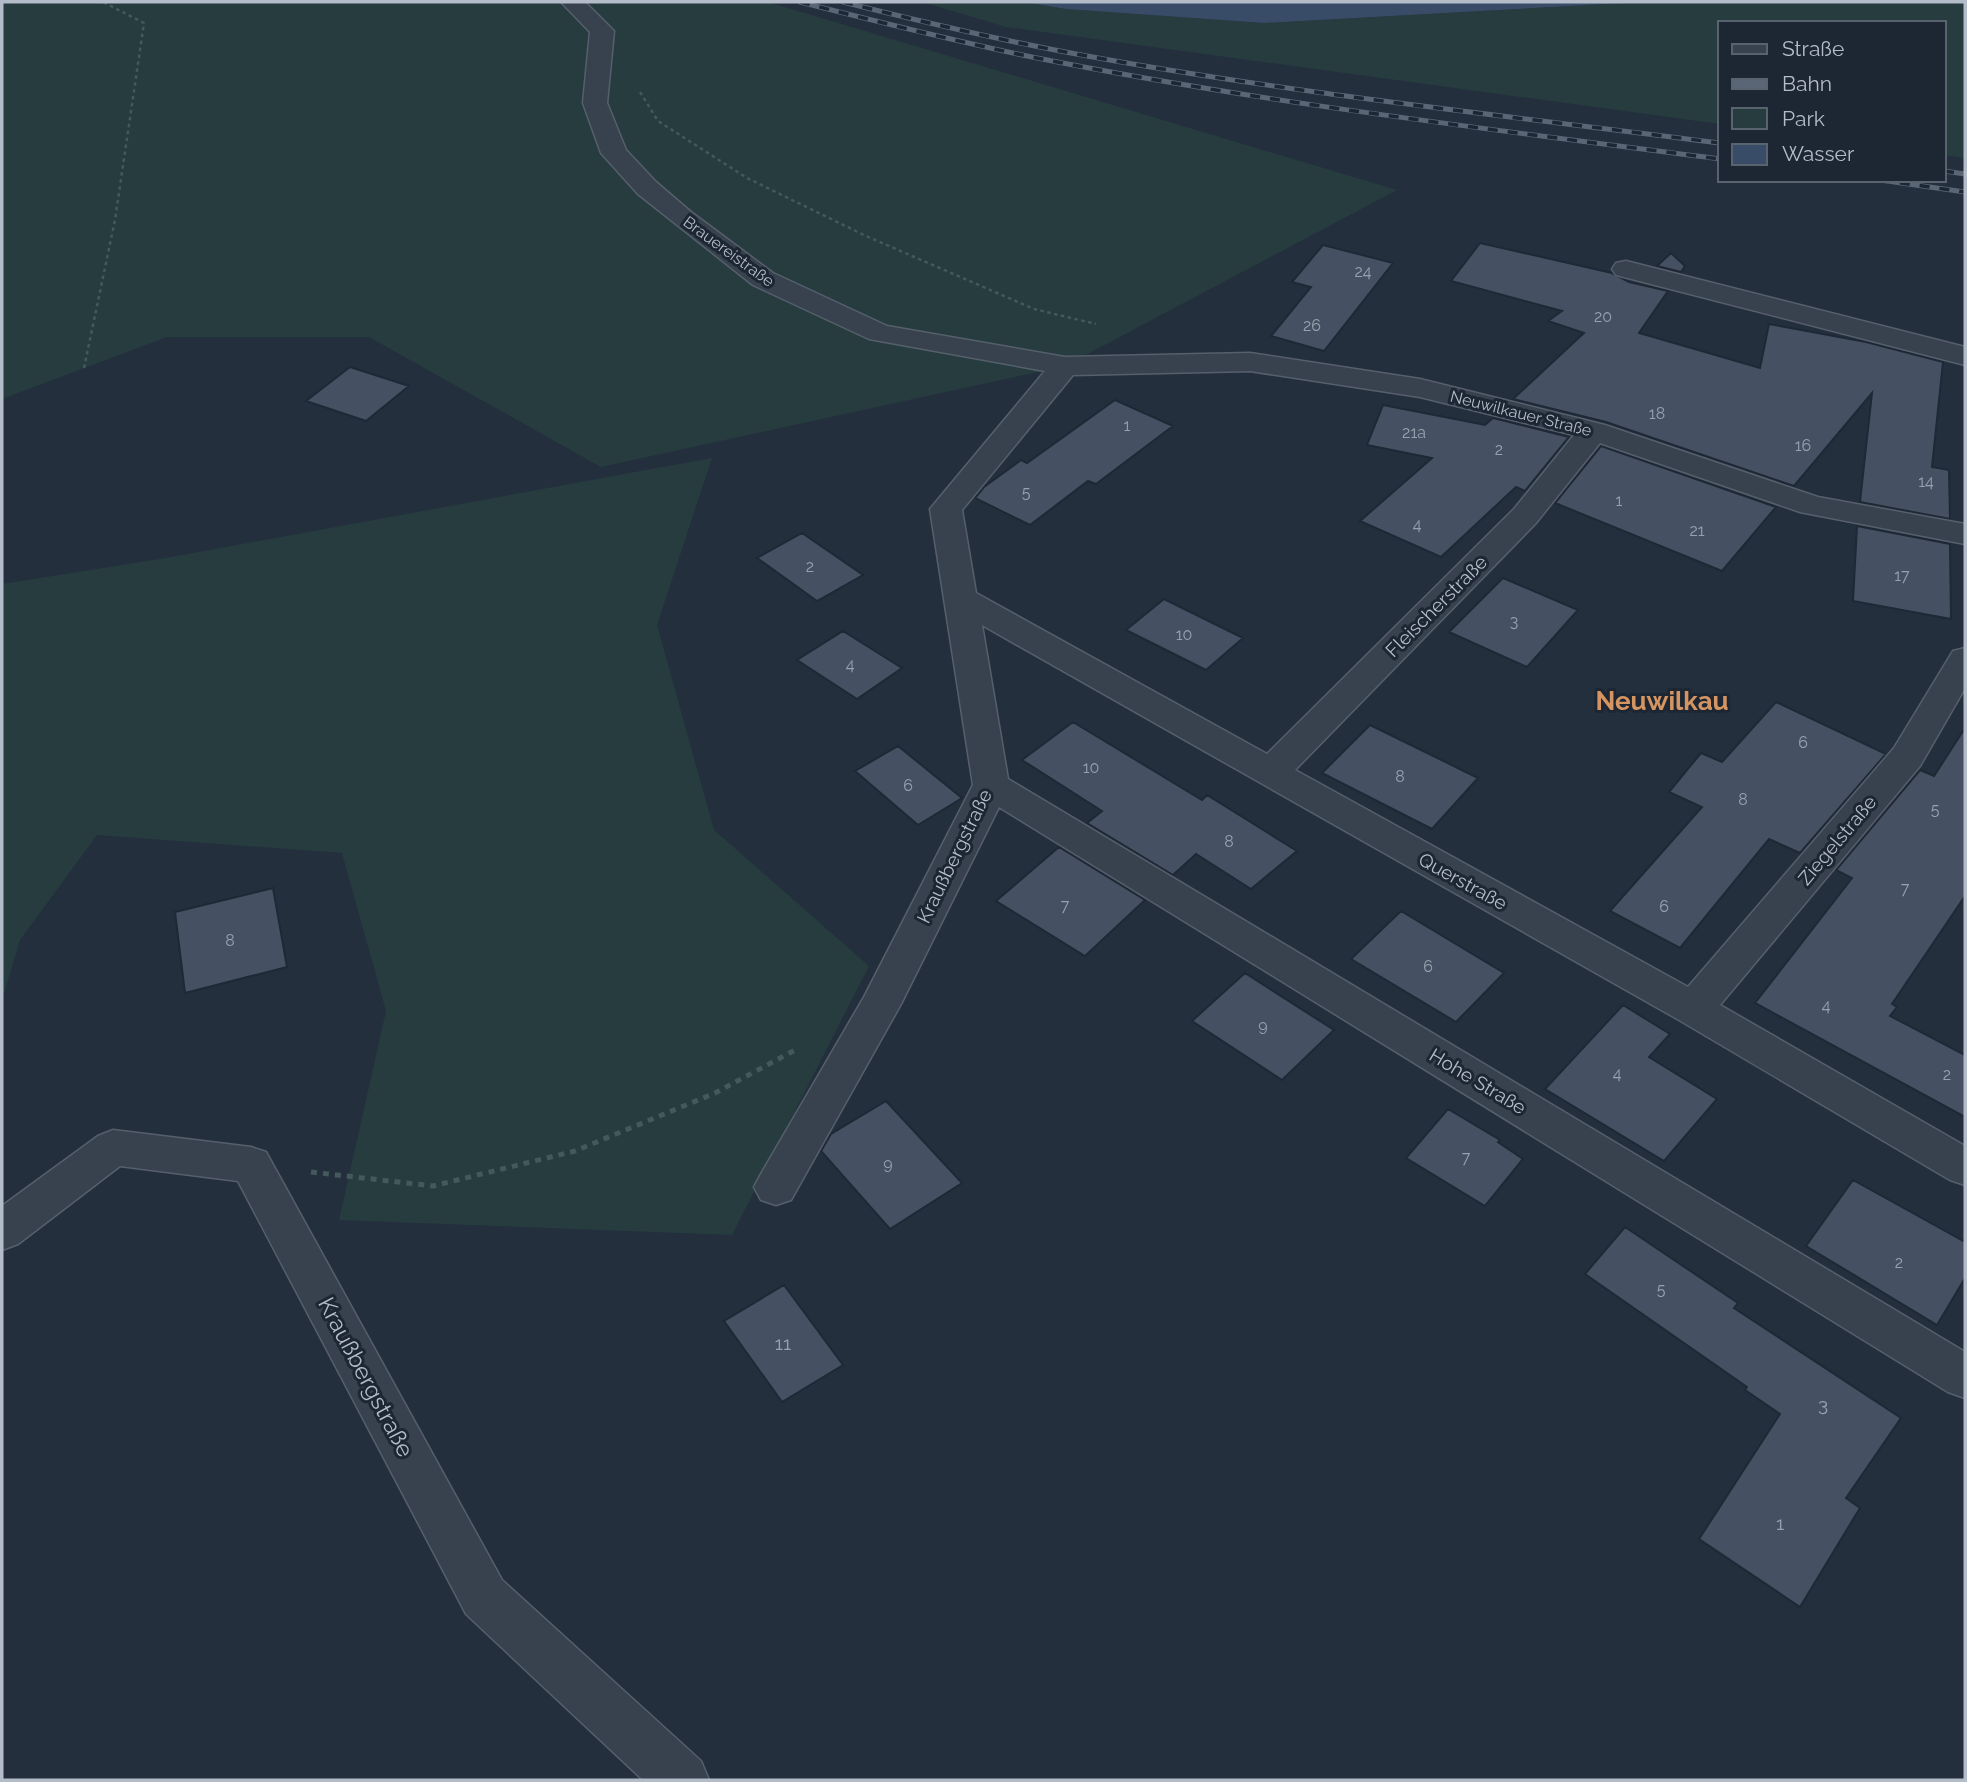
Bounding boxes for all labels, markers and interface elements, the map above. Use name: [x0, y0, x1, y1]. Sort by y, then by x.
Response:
legend: [1718, 21, 1946, 182]
text: Straße: [1782, 36, 1844, 61]
text: Bahn: [1782, 71, 1832, 96]
text: Park: [1782, 106, 1825, 131]
text: Wasser: [1782, 141, 1855, 166]
street label: Brauereistraße: [680, 212, 778, 291]
house number: 24: [1354, 262, 1372, 281]
house number: 20: [1594, 307, 1612, 326]
house number: 26: [1303, 316, 1321, 335]
street label: Neuwilkauer Straße: [1448, 387, 1593, 440]
house number: 18: [1649, 404, 1665, 423]
house number: 1: [1124, 416, 1131, 435]
house number: 21a: [1402, 423, 1426, 442]
house number: 16: [1795, 436, 1811, 455]
house number: 2: [1495, 440, 1503, 459]
house number: 14: [1918, 472, 1934, 491]
house number: 5: [1022, 483, 1031, 502]
house number: 1: [1616, 491, 1623, 510]
house number: 4: [1413, 515, 1422, 534]
house number: 21: [1689, 521, 1705, 540]
street label: Fleischerstraße: [1381, 551, 1491, 661]
house number: 2: [806, 557, 814, 576]
house number: 17: [1894, 566, 1910, 585]
house number: 3: [1510, 612, 1518, 631]
house number: 10: [1176, 625, 1192, 644]
house number: 4: [846, 655, 855, 674]
district label: Neuwilkau: [1595, 686, 1729, 716]
house number: 6: [1798, 733, 1808, 752]
house number: 10: [1083, 758, 1099, 777]
house number: 8: [1395, 767, 1405, 786]
house number: 6: [903, 776, 913, 795]
street label: Kraußbergstraße: [912, 786, 996, 926]
house number: 8: [1738, 790, 1748, 809]
street label: Ziegelstraße: [1793, 791, 1881, 889]
house number: 5: [1931, 800, 1940, 819]
house number: 8: [1224, 832, 1234, 851]
street label: Querstraße: [1415, 848, 1511, 914]
house number: 7: [1901, 879, 1910, 898]
house number: 7: [1061, 896, 1070, 915]
house number: 6: [1659, 897, 1669, 916]
house number: 8: [225, 931, 235, 950]
house number: 6: [1423, 957, 1433, 976]
house number: 4: [1822, 996, 1831, 1015]
house number: 9: [1258, 1016, 1268, 1035]
street label: Hohe Straße: [1426, 1044, 1530, 1118]
house number: 4: [1613, 1064, 1622, 1083]
house number: 2: [1943, 1065, 1951, 1084]
house number: 7: [1462, 1148, 1471, 1167]
house number: 9: [883, 1154, 893, 1173]
house number: 2: [1895, 1253, 1903, 1272]
house number: 5: [1657, 1280, 1666, 1299]
street label: Kraußbergstraße: [313, 1292, 420, 1461]
house number: 11: [775, 1332, 791, 1354]
house number: 3: [1818, 1393, 1828, 1415]
house number: 1: [1776, 1512, 1784, 1534]

